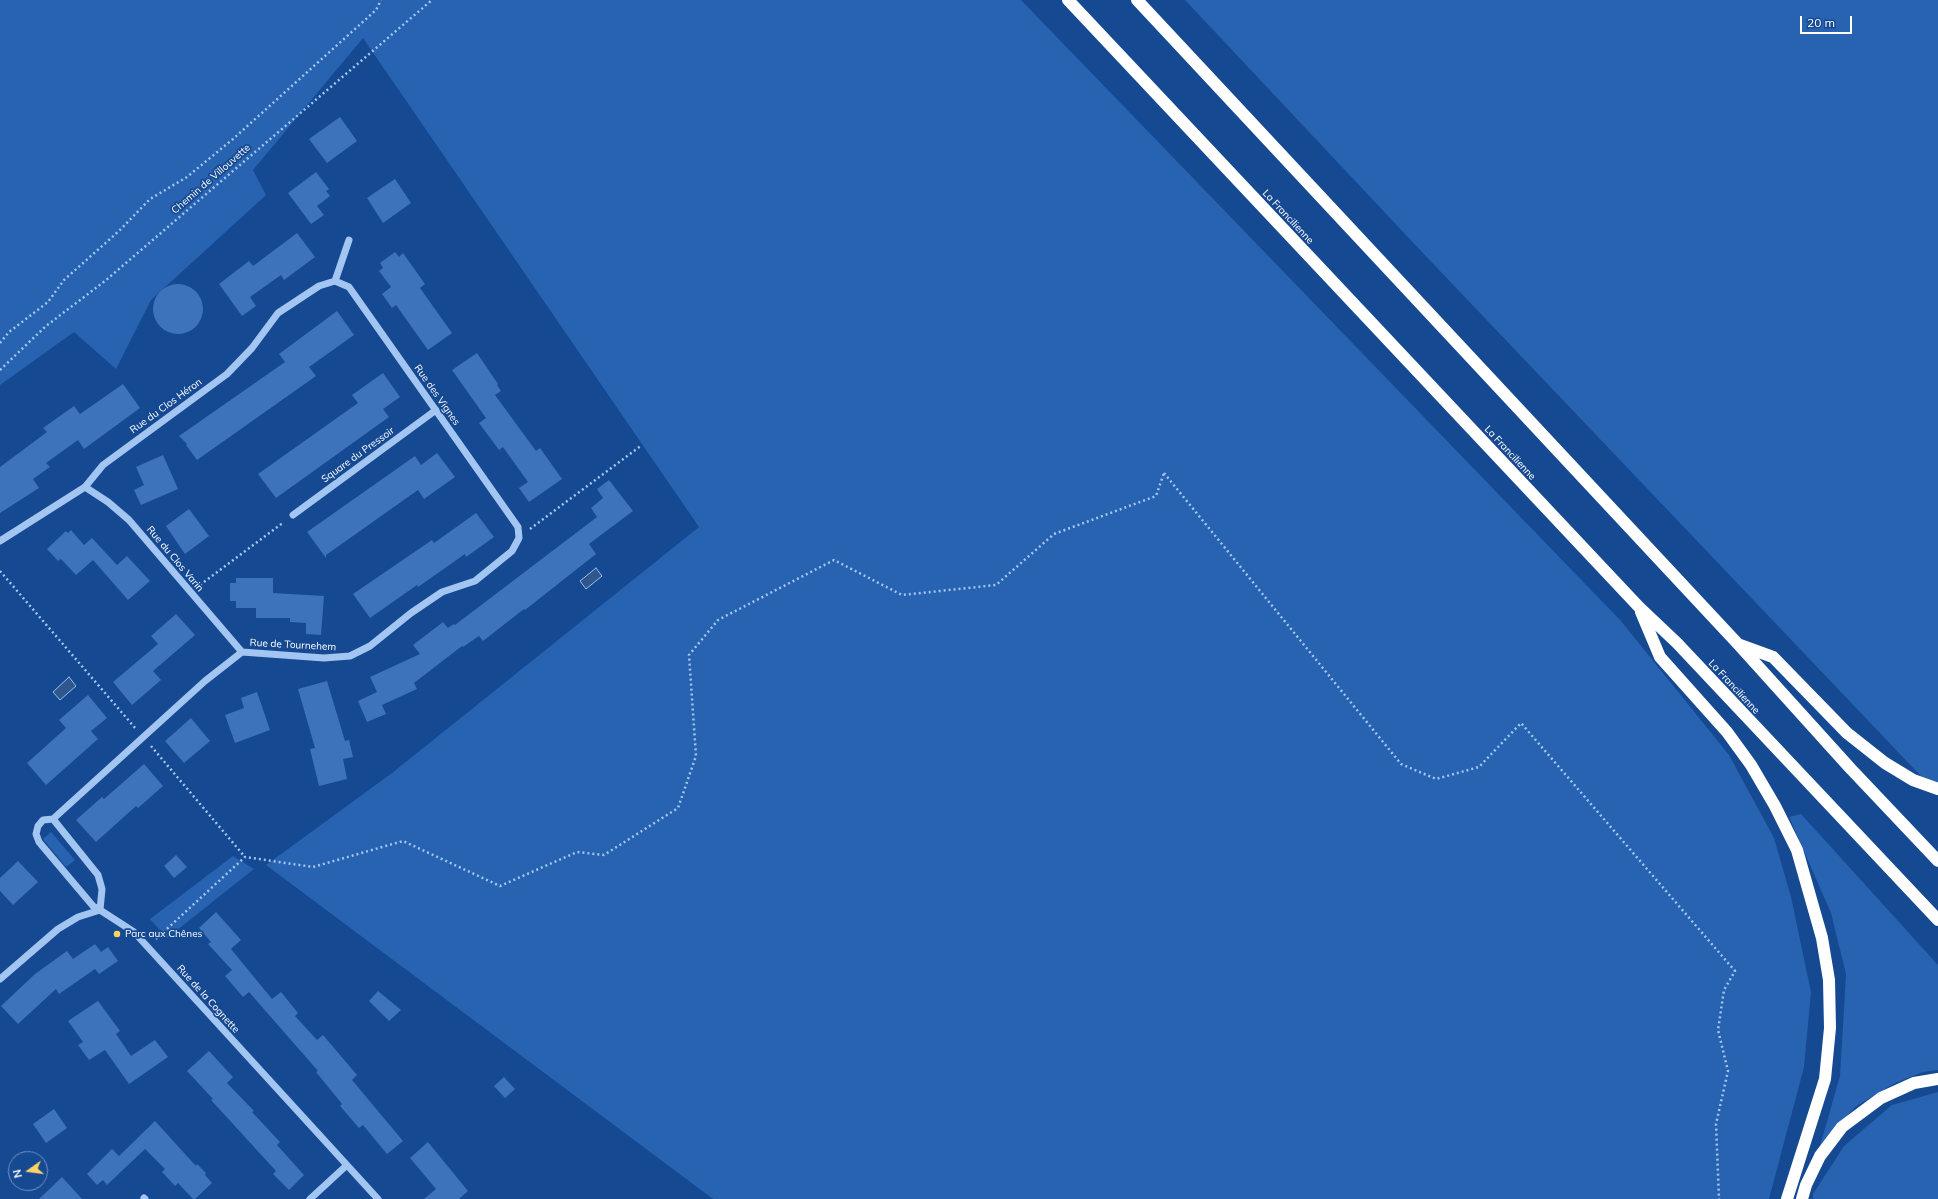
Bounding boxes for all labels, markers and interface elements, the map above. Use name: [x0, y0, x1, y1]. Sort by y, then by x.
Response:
scale bar: [1802, 8, 1854, 34]
text: 20 m: [1807, 15, 1835, 30]
street label: Chemin de Villouvette: [169, 142, 253, 216]
street label: La Francilienne: [1260, 187, 1316, 247]
street label: Rue des Vignes: [412, 362, 462, 428]
street label: Rue du Clos Héron: [128, 376, 204, 436]
street label: La Francilienne: [1482, 423, 1538, 483]
street label: Square du Pressoir: [319, 425, 397, 485]
street label: Rue du Clos Varin: [144, 524, 206, 594]
street label: Rue de Tournehem: [249, 637, 337, 653]
street label: La Francilienne: [1706, 657, 1762, 717]
place label: Parc aux Chênes: [125, 928, 203, 940]
marker: Parc aux Chênes: [112, 929, 122, 939]
street label: Rue de la Cognette: [174, 962, 242, 1036]
north arrow: [8, 1151, 48, 1191]
text: N: [10, 1168, 25, 1179]

